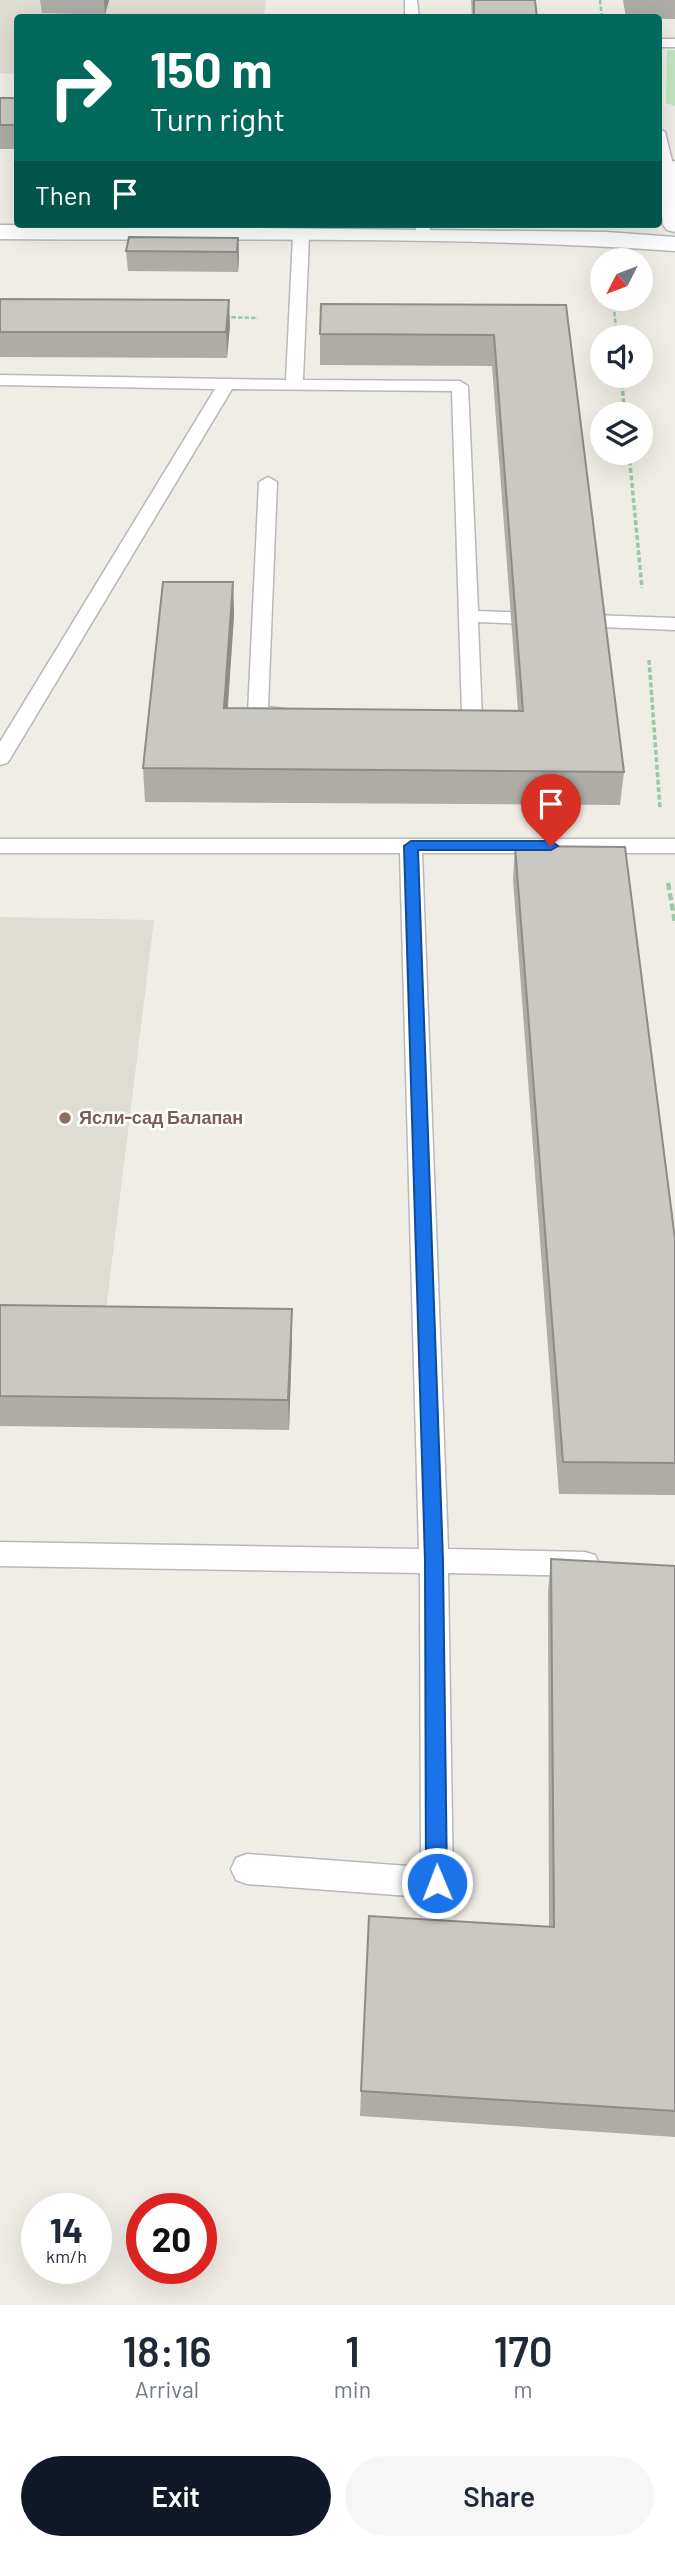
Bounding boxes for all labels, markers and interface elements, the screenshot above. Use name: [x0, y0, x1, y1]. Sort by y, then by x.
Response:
text: 150 m: [150, 39, 272, 98]
icon: right: [35, 42, 126, 133]
text: Turn right: [150, 99, 285, 137]
icon: arrive: [106, 175, 144, 213]
text: Then: [35, 179, 92, 210]
north arrow: [590, 248, 653, 312]
map controls: [590, 248, 653, 465]
button: sound: [590, 325, 653, 388]
button: layers: [590, 402, 653, 465]
pin: [521, 774, 581, 846]
icon: arrive: [532, 785, 570, 823]
place label: Ясли-сад Балапан: [79, 1106, 243, 1128]
marker: Ясли-сад Балапан: [57, 1110, 73, 1126]
position arrow: [400, 1846, 474, 1920]
speed limit sign: 20: [126, 2193, 217, 2284]
text: 14: [50, 2208, 83, 2250]
text: km/h: [46, 2245, 87, 2267]
text: 18:16: [122, 2325, 212, 2375]
text: 1: [345, 2325, 360, 2375]
text: 170: [493, 2325, 553, 2375]
text: Arrival: [135, 2375, 199, 2403]
text: min: [334, 2375, 371, 2403]
text: m: [514, 2375, 533, 2403]
button: Exit: [21, 2456, 331, 2536]
button: Share: [345, 2456, 654, 2536]

